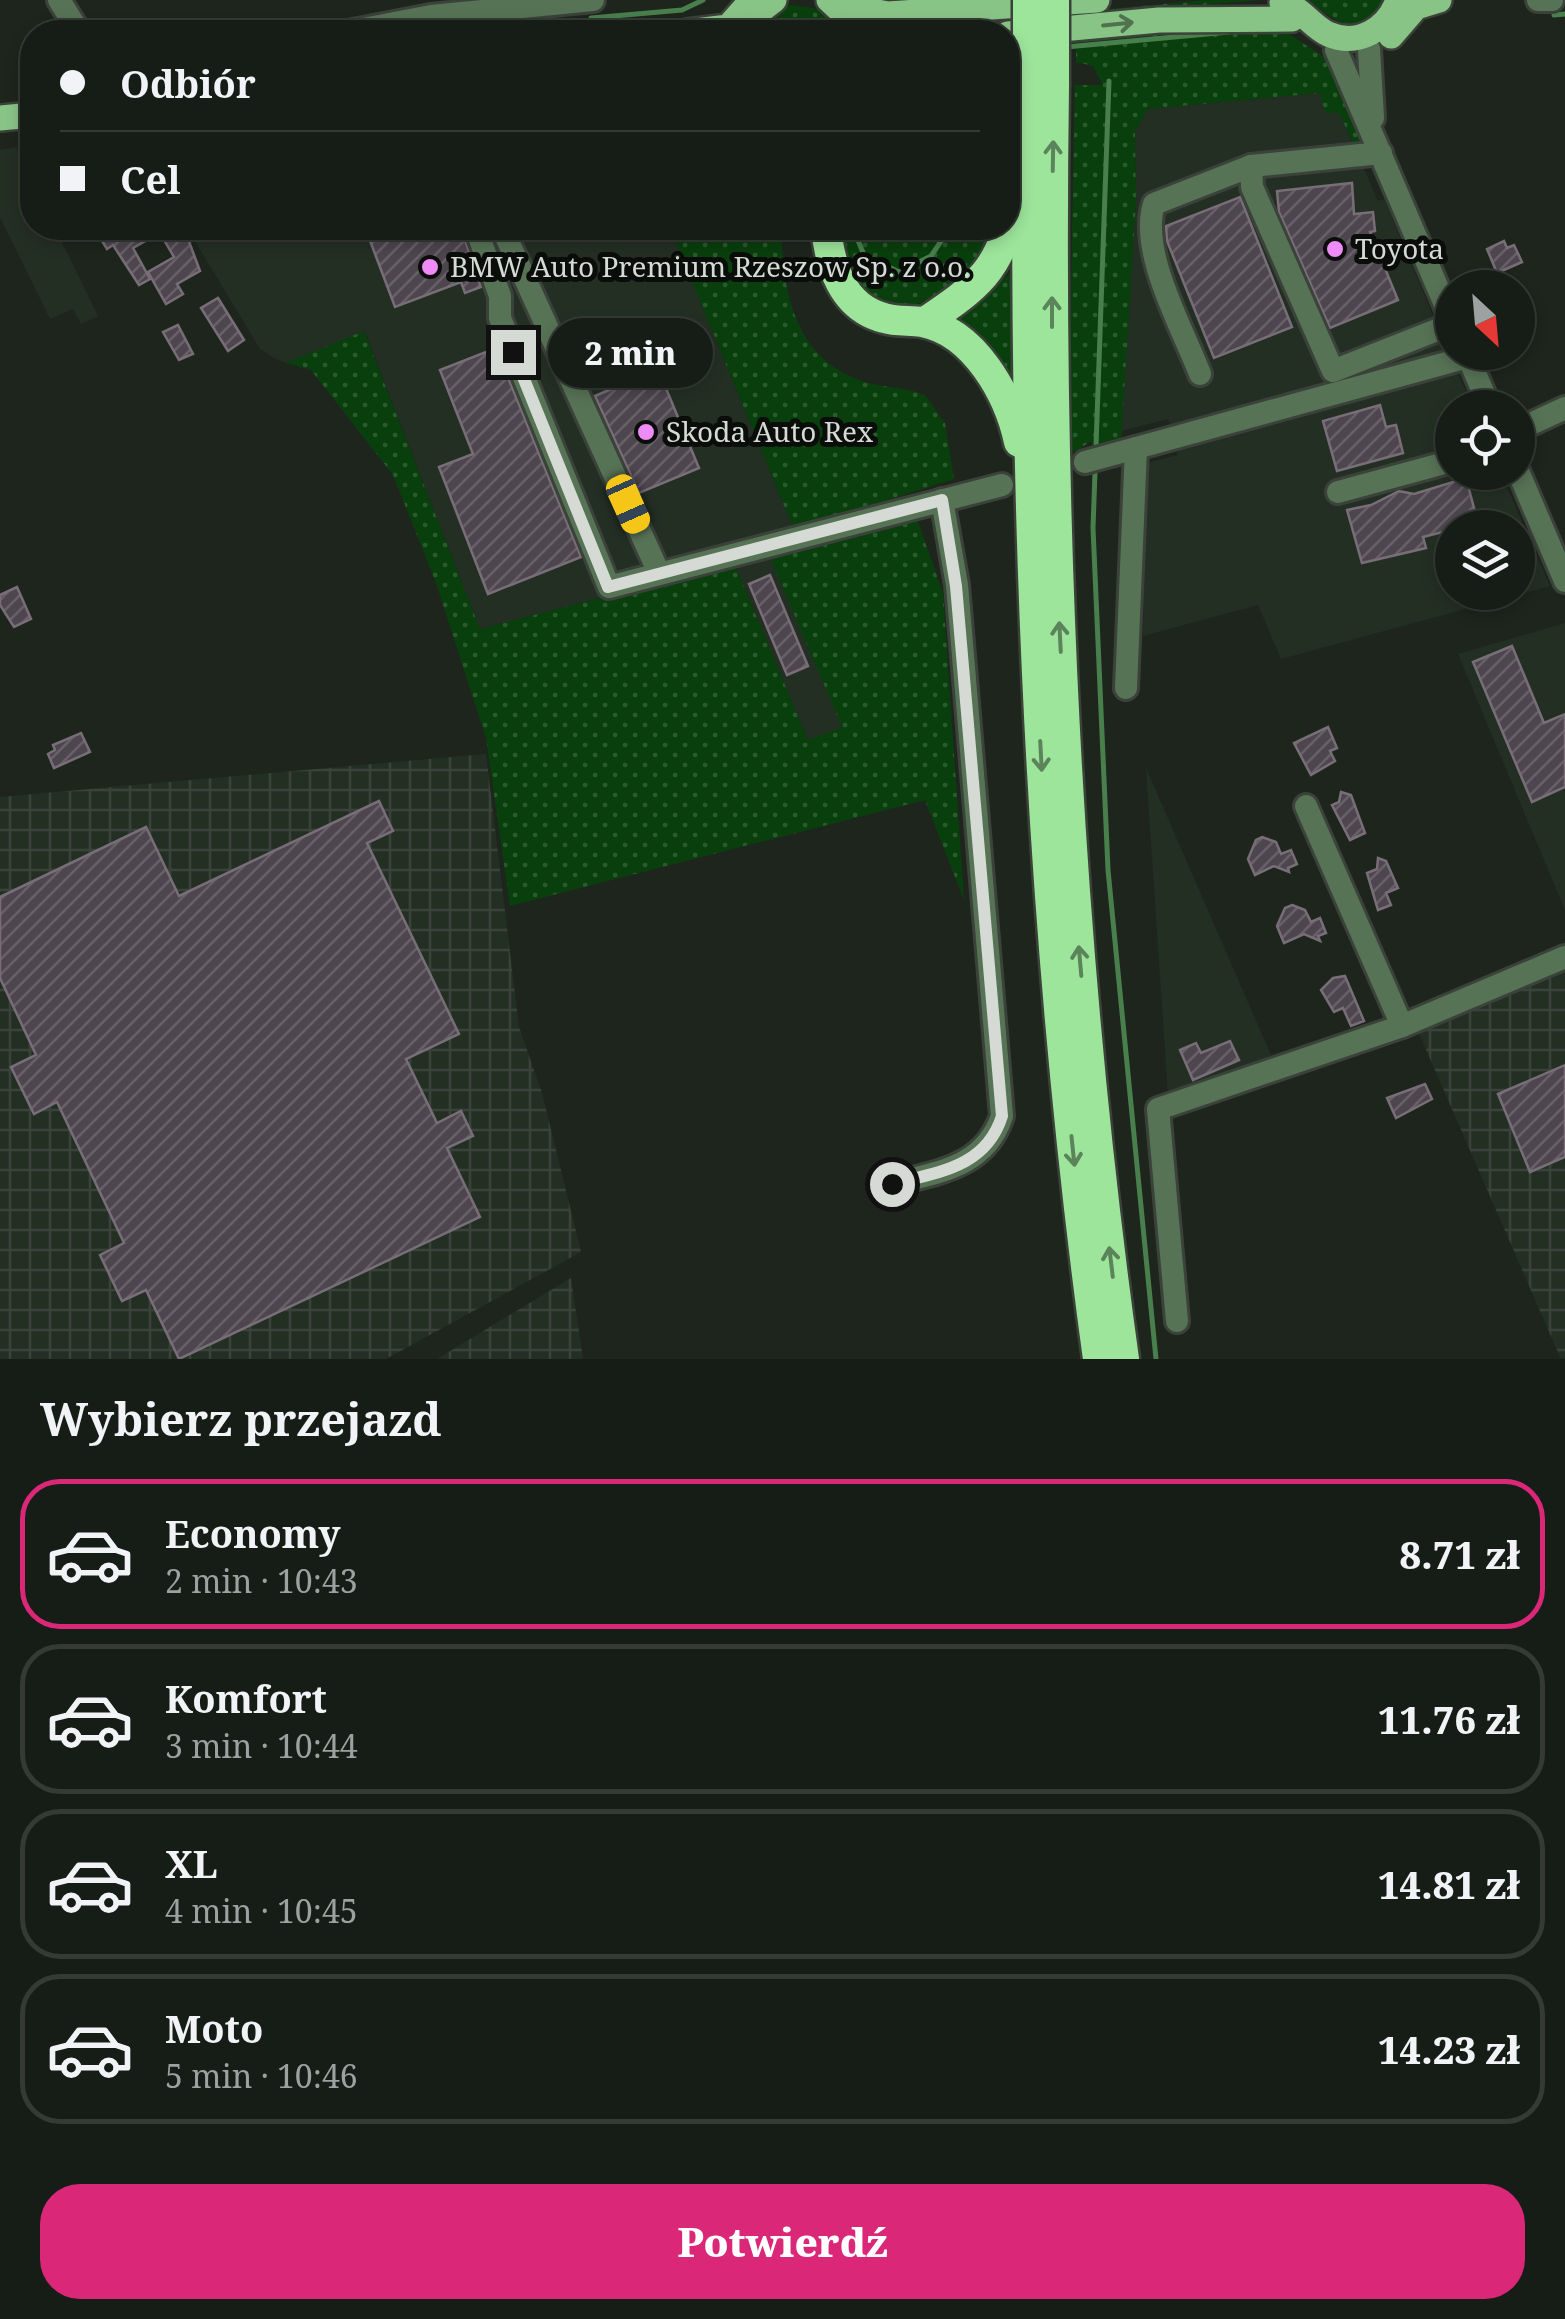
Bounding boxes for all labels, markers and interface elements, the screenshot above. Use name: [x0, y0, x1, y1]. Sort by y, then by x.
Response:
one-way arrow: [1101, 14, 1134, 33]
text: Odbiór: [120, 57, 256, 109]
one-way arrow: [1044, 141, 1062, 174]
text: Cel: [120, 153, 181, 205]
place label: Toyota: [1355, 229, 1444, 267]
marker: Toyota: [1324, 238, 1346, 260]
place label: BMW Auto Premium Rzeszow Sp. z o.o.: [450, 247, 970, 285]
marker: BMW Auto Premium Rzeszow Sp. z o.o.: [419, 256, 441, 278]
north arrow: [1435, 270, 1535, 370]
map controls: [1435, 270, 1535, 610]
one-way arrow: [1043, 296, 1062, 328]
callout: 2 min: [548, 317, 713, 387]
route end: [491, 330, 536, 375]
text: 2 min: [585, 331, 676, 374]
button: locate: [1435, 390, 1535, 490]
place label: Skoda Auto Rex: [666, 412, 874, 450]
marker: Skoda Auto Rex: [635, 421, 657, 443]
car: [602, 470, 654, 538]
button: layers: [1435, 510, 1535, 610]
one-way arrow: [1050, 621, 1069, 653]
one-way arrow: [1032, 740, 1051, 772]
one-way arrow: [1071, 945, 1090, 978]
one-way arrow: [1064, 1134, 1083, 1166]
route start: [870, 1162, 915, 1207]
one-way arrow: [1101, 1247, 1120, 1279]
text: Wybierz przejazd: [40, 1388, 442, 1449]
text: Economy: [165, 1507, 341, 1559]
icon: car: [45, 1509, 135, 1599]
text: 8.71 zł: [1399, 1528, 1520, 1580]
text: 2 min · 10:43: [165, 1559, 358, 1602]
text: Komfort: [165, 1672, 327, 1724]
icon: car: [45, 1674, 135, 1764]
text: 11.76 zł: [1378, 1693, 1520, 1745]
text: 3 min · 10:44: [165, 1724, 358, 1767]
text: XL: [165, 1837, 218, 1889]
icon: car: [45, 1839, 135, 1929]
text: 14.81 zł: [1378, 1858, 1520, 1910]
text: 4 min · 10:45: [165, 1889, 358, 1932]
text: Moto: [165, 2002, 263, 2054]
icon: car: [45, 2004, 135, 2094]
text: 14.23 zł: [1378, 2023, 1520, 2075]
text: 5 min · 10:46: [165, 2054, 358, 2097]
button: Potwierdź: [40, 2184, 1525, 2299]

